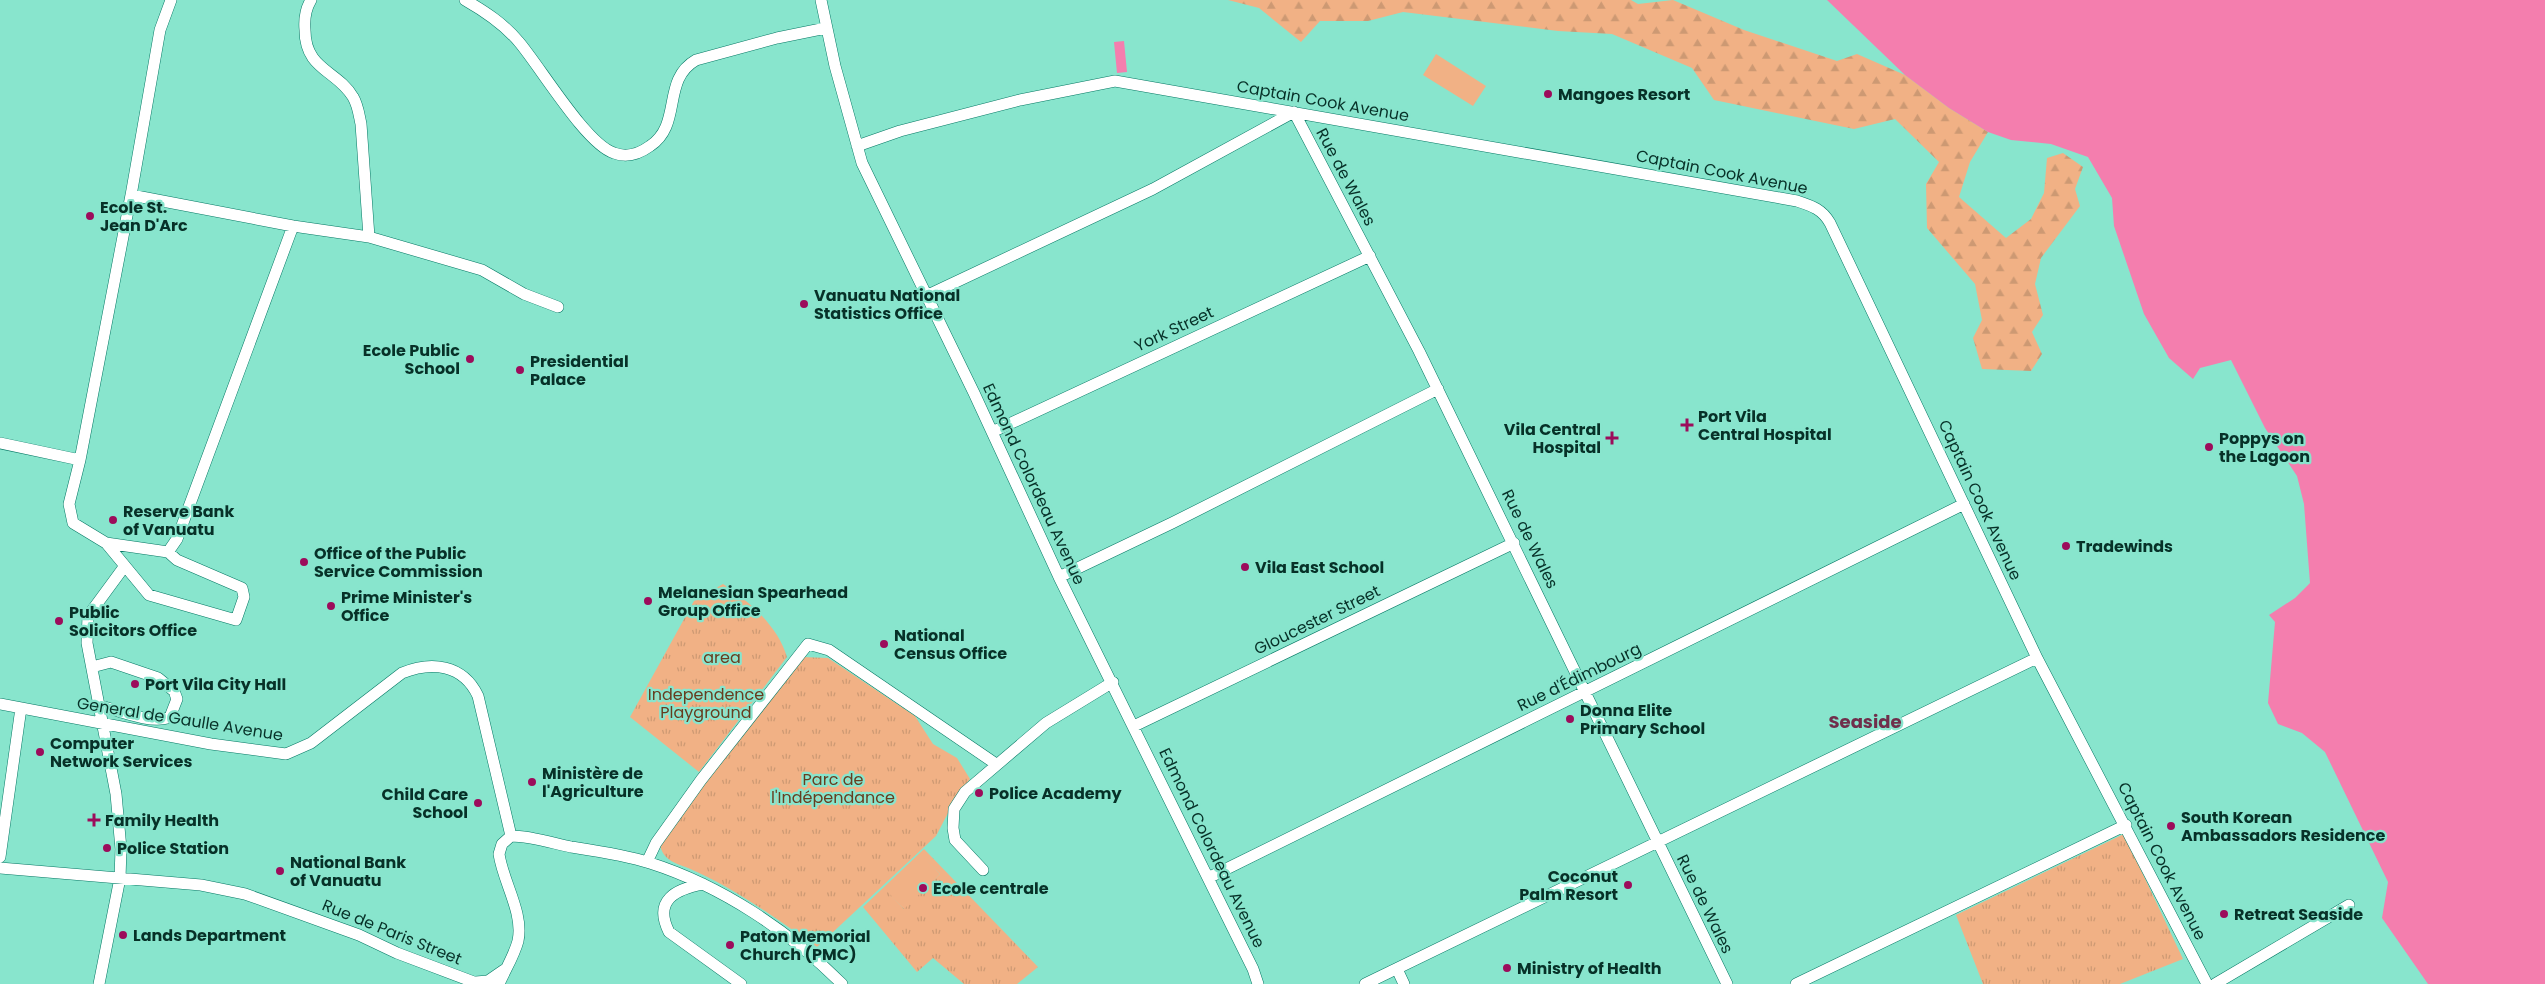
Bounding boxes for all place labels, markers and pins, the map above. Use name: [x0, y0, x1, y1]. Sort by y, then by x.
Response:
place label: Mangoes Resort: [1558, 83, 1690, 106]
marker: Mangoes Resort: [1542, 88, 1554, 100]
place label: Ecole St. Jean D'Arc: [100, 196, 188, 237]
marker: Ecole St. Jean D'Arc: [84, 210, 96, 222]
place label: Vanuatu National Statistics Office: [814, 284, 960, 325]
marker: Vanuatu National Statistics Office: [798, 298, 810, 310]
place label: Ecole Public School: [363, 339, 460, 380]
place label: Presidential Palace: [530, 350, 629, 391]
marker: Ecole Public School: [464, 353, 476, 365]
marker: Presidential Palace: [514, 364, 526, 376]
place label: Port Vila Central Hospital: [1698, 405, 1832, 446]
place label: Vila Central Hospital: [1504, 418, 1601, 459]
marker: Port Vila Central Hospital: [1680, 418, 1694, 432]
place label: Poppys on the Lagoon: [2219, 427, 2310, 468]
marker: Vila Central Hospital: [1605, 431, 1619, 445]
marker: Poppys on the Lagoon: [2203, 441, 2215, 453]
place label: Reserve Bank of Vanuatu: [123, 500, 234, 541]
marker: Reserve Bank of Vanuatu: [107, 514, 119, 526]
place label: Tradewinds: [2076, 535, 2173, 558]
marker: Tradewinds: [2060, 540, 2072, 552]
place label: Office of the Public Service Commission: [314, 542, 483, 583]
marker: Office of the Public Service Commission: [298, 556, 310, 568]
place label: Vila East School: [1255, 556, 1384, 579]
marker: Vila East School: [1239, 561, 1251, 573]
place label: Melanesian Spearhead Group Office: [658, 581, 848, 622]
place label: Prime Minister's Office: [341, 586, 472, 627]
marker: Melanesian Spearhead Group Office: [642, 595, 654, 607]
marker: Prime Minister's Office: [325, 600, 337, 612]
place label: Public Solicitors Office: [69, 601, 197, 642]
marker: Public Solicitors Office: [53, 615, 65, 627]
place label: National Census Office: [894, 624, 1007, 665]
marker: National Census Office: [878, 638, 890, 650]
place label: Port Vila City Hall: [145, 673, 286, 696]
marker: Port Vila City Hall: [129, 678, 141, 690]
place label: Donna Elite Primary School: [1580, 699, 1705, 740]
marker: Donna Elite Primary School: [1564, 713, 1576, 725]
place label: Computer Network Services: [50, 732, 192, 773]
marker: Computer Network Services: [34, 746, 46, 758]
place label: Ministère de l'Agriculture: [542, 762, 644, 803]
marker: Ministère de l'Agriculture: [526, 776, 538, 788]
place label: Police Academy: [989, 782, 1123, 805]
place label: Child Care School: [382, 783, 468, 824]
marker: Police Academy: [973, 787, 985, 799]
marker: Child Care School: [472, 797, 484, 809]
place label: South Korean Ambassadors Residence: [2181, 806, 2386, 847]
place label: Family Health: [105, 809, 219, 832]
marker: Family Health: [87, 813, 101, 827]
marker: South Korean Ambassadors Residence: [2165, 820, 2177, 832]
place label: Police Station: [117, 837, 229, 860]
marker: Police Station: [101, 842, 113, 854]
place label: National Bank of Vanuatu: [290, 851, 406, 892]
marker: National Bank of Vanuatu: [274, 865, 286, 877]
place label: Coconut Palm Resort: [1519, 865, 1618, 906]
place label: Ecole centrale: [933, 877, 1049, 900]
marker: Coconut Palm Resort: [1622, 879, 1634, 891]
marker: Ecole centrale: [917, 882, 929, 894]
place label: Retreat Seaside: [2234, 903, 2363, 926]
marker: Retreat Seaside: [2218, 908, 2230, 920]
place label: Lands Department: [133, 924, 286, 947]
place label: Paton Memorial Church (PMC): [740, 925, 871, 966]
marker: Lands Department: [117, 929, 129, 941]
marker: Paton Memorial Church (PMC): [724, 939, 736, 951]
place label: Ministry of Health: [1517, 957, 1661, 980]
marker: Ministry of Health: [1501, 962, 1513, 974]

